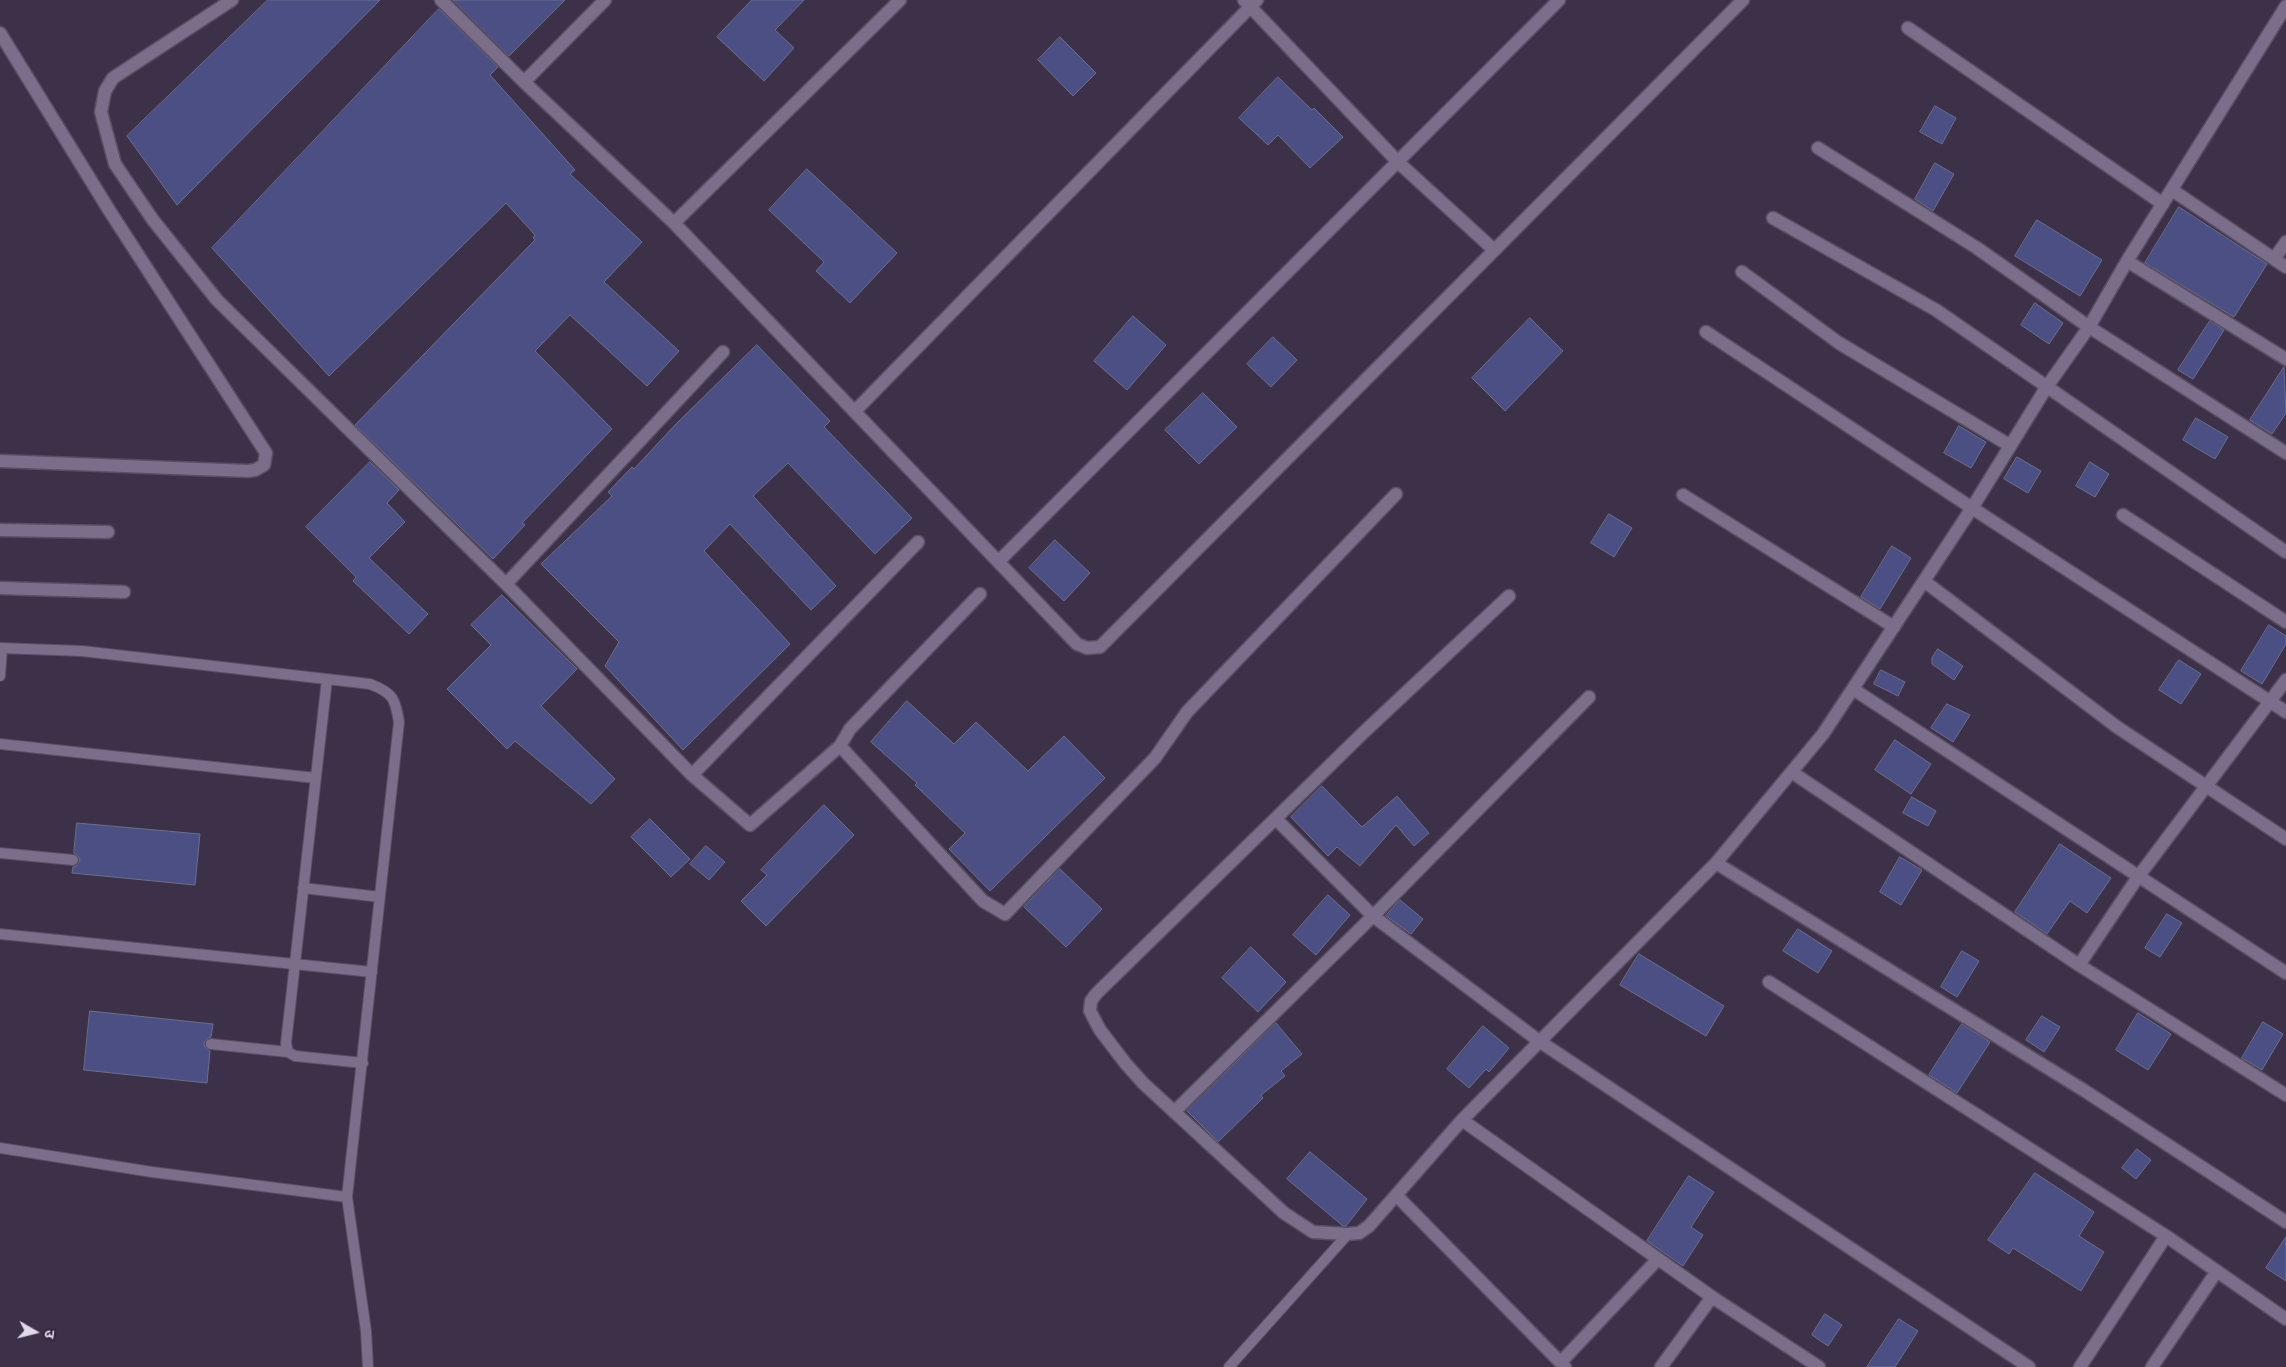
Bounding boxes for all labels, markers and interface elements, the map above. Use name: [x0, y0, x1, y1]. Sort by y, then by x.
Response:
north arrow: [10, 1307, 60, 1357]
text: उ: [40, 1329, 59, 1339]

